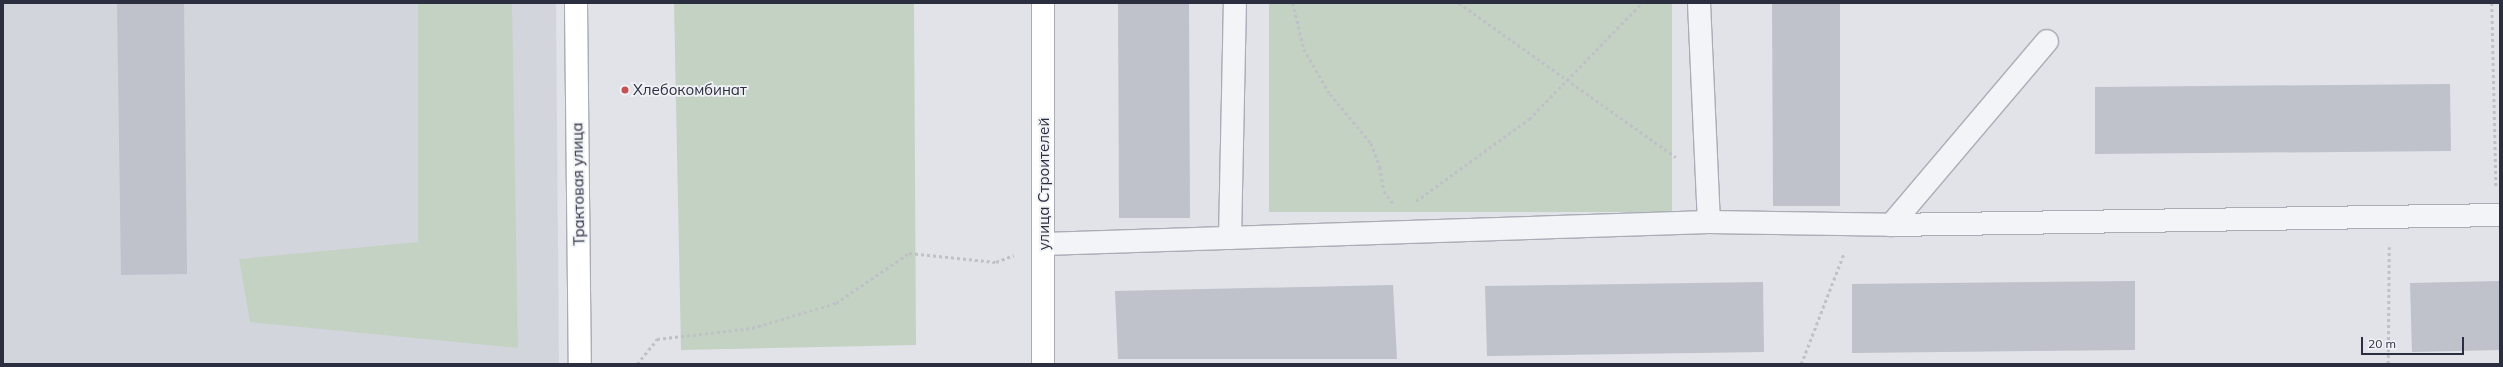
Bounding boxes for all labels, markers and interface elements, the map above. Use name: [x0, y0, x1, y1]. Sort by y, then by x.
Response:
place label: Хлебокомбинат: [633, 81, 747, 99]
marker: Хлебокомбинат: [620, 85, 630, 95]
street label: улица Строителей: [1035, 118, 1053, 250]
street label: Трактовая улица: [568, 122, 588, 246]
scale bar: [2363, 329, 2466, 355]
text: 20 m: [2368, 336, 2396, 351]

